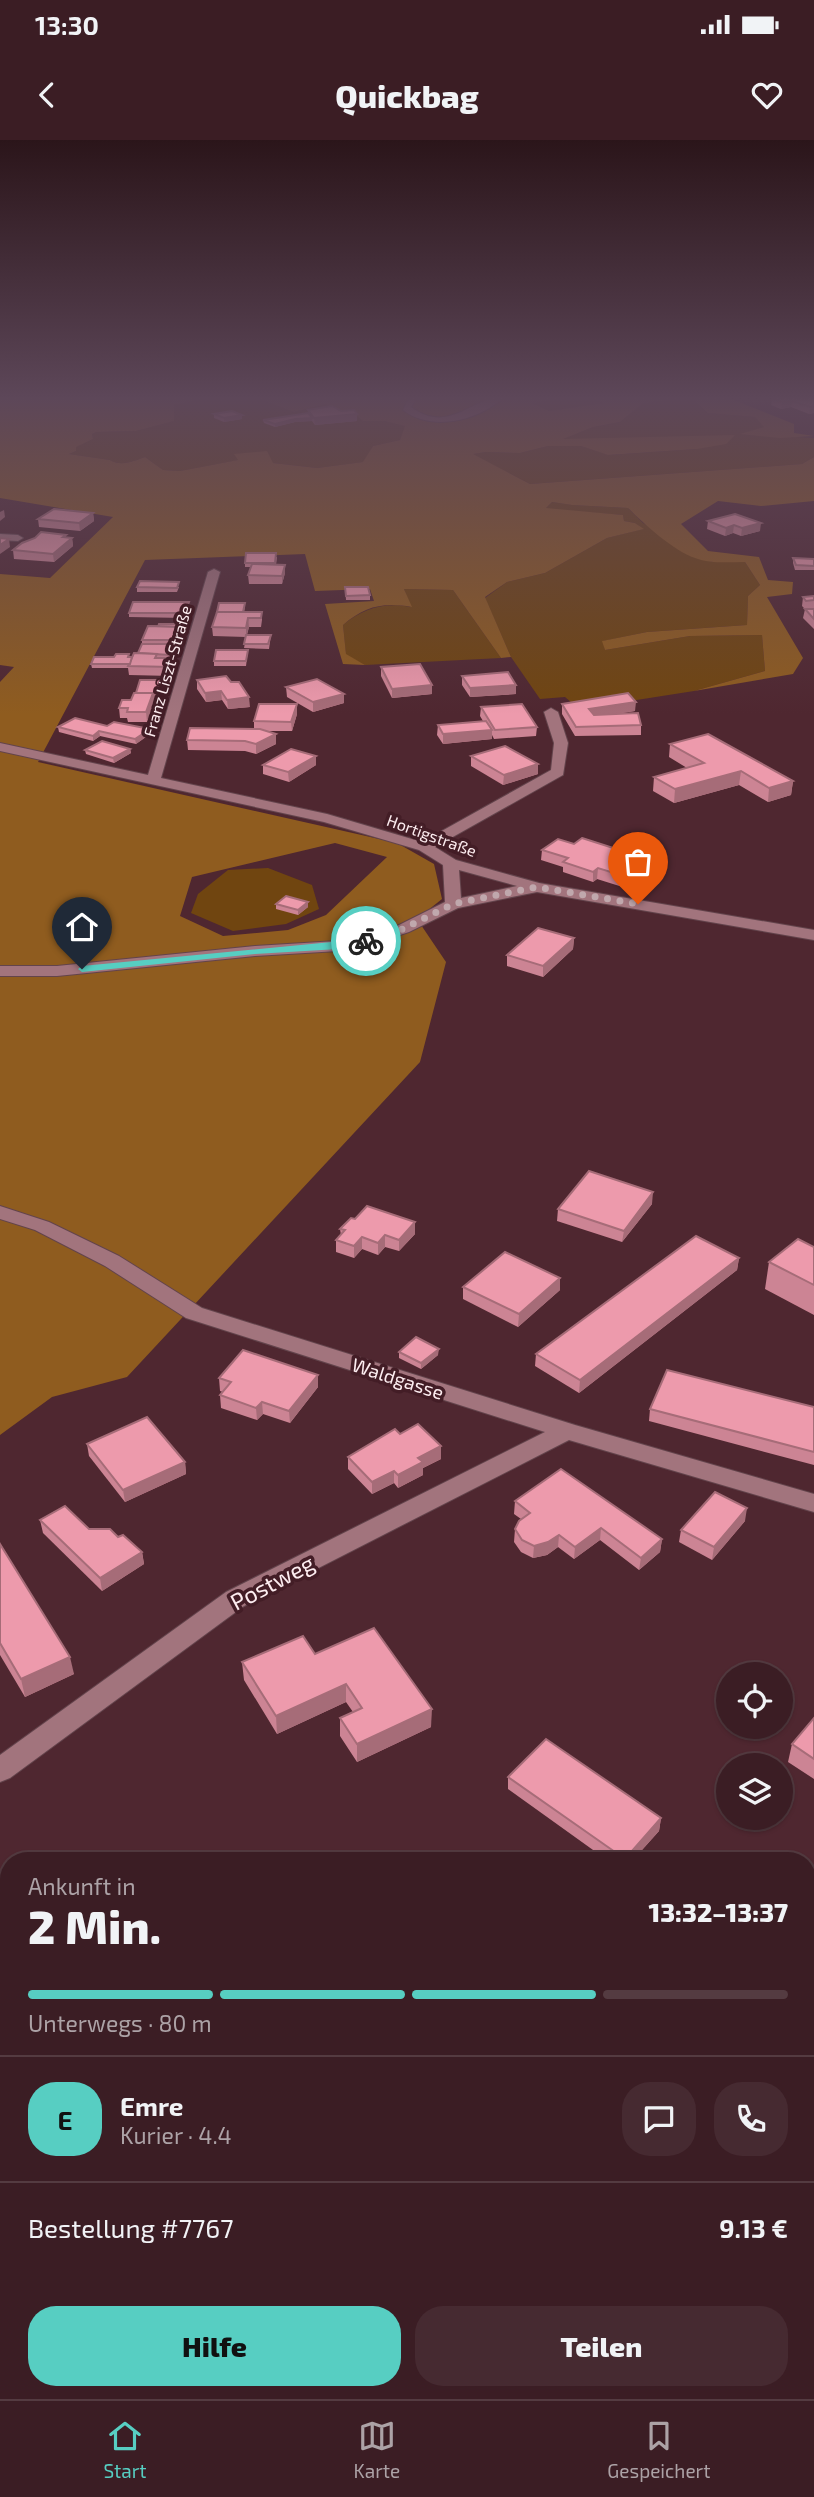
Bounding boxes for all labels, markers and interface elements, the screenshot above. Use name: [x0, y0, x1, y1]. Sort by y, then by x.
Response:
text: 13:30: [35, 9, 99, 40]
icon: back: [28, 76, 66, 114]
text: Quickbag: [335, 76, 479, 114]
icon: heart: [748, 76, 786, 114]
street label: Franz Liszt-Straße: [139, 603, 195, 739]
street label: Hortigstraße: [385, 810, 479, 860]
pin: [608, 832, 668, 904]
icon: bag: [619, 843, 657, 881]
pin: [52, 897, 112, 969]
courier: [331, 906, 401, 976]
icon: home: [63, 908, 101, 946]
icon: bike: [347, 922, 385, 960]
street label: Waldgasse: [349, 1352, 447, 1404]
street label: Postweg: [225, 1548, 319, 1616]
map controls: [716, 1662, 793, 1830]
button: locate: [716, 1662, 793, 1739]
button: layers: [716, 1753, 793, 1830]
text: Ankunft in: [28, 1872, 136, 1900]
text: 13:32–13:37: [648, 1896, 788, 1927]
text: 2 Min.: [28, 1898, 161, 1953]
text: Unterwegs · 80 m: [28, 2009, 212, 2037]
button: chat: [622, 2082, 696, 2156]
button: phone: [714, 2082, 788, 2156]
text: Emre: [120, 2090, 183, 2121]
text: E: [57, 2104, 73, 2135]
text: Kurier · 4.4: [120, 2121, 232, 2149]
text: Bestellung #7767: [28, 2212, 233, 2243]
text: 9.13 €: [719, 2212, 788, 2243]
button: Hilfe: [28, 2306, 401, 2386]
button: Teilen: [415, 2306, 788, 2386]
tab: Start: [104, 2417, 147, 2482]
tab: Karte: [354, 2417, 400, 2482]
tab: Gespeichert: [607, 2417, 710, 2482]

